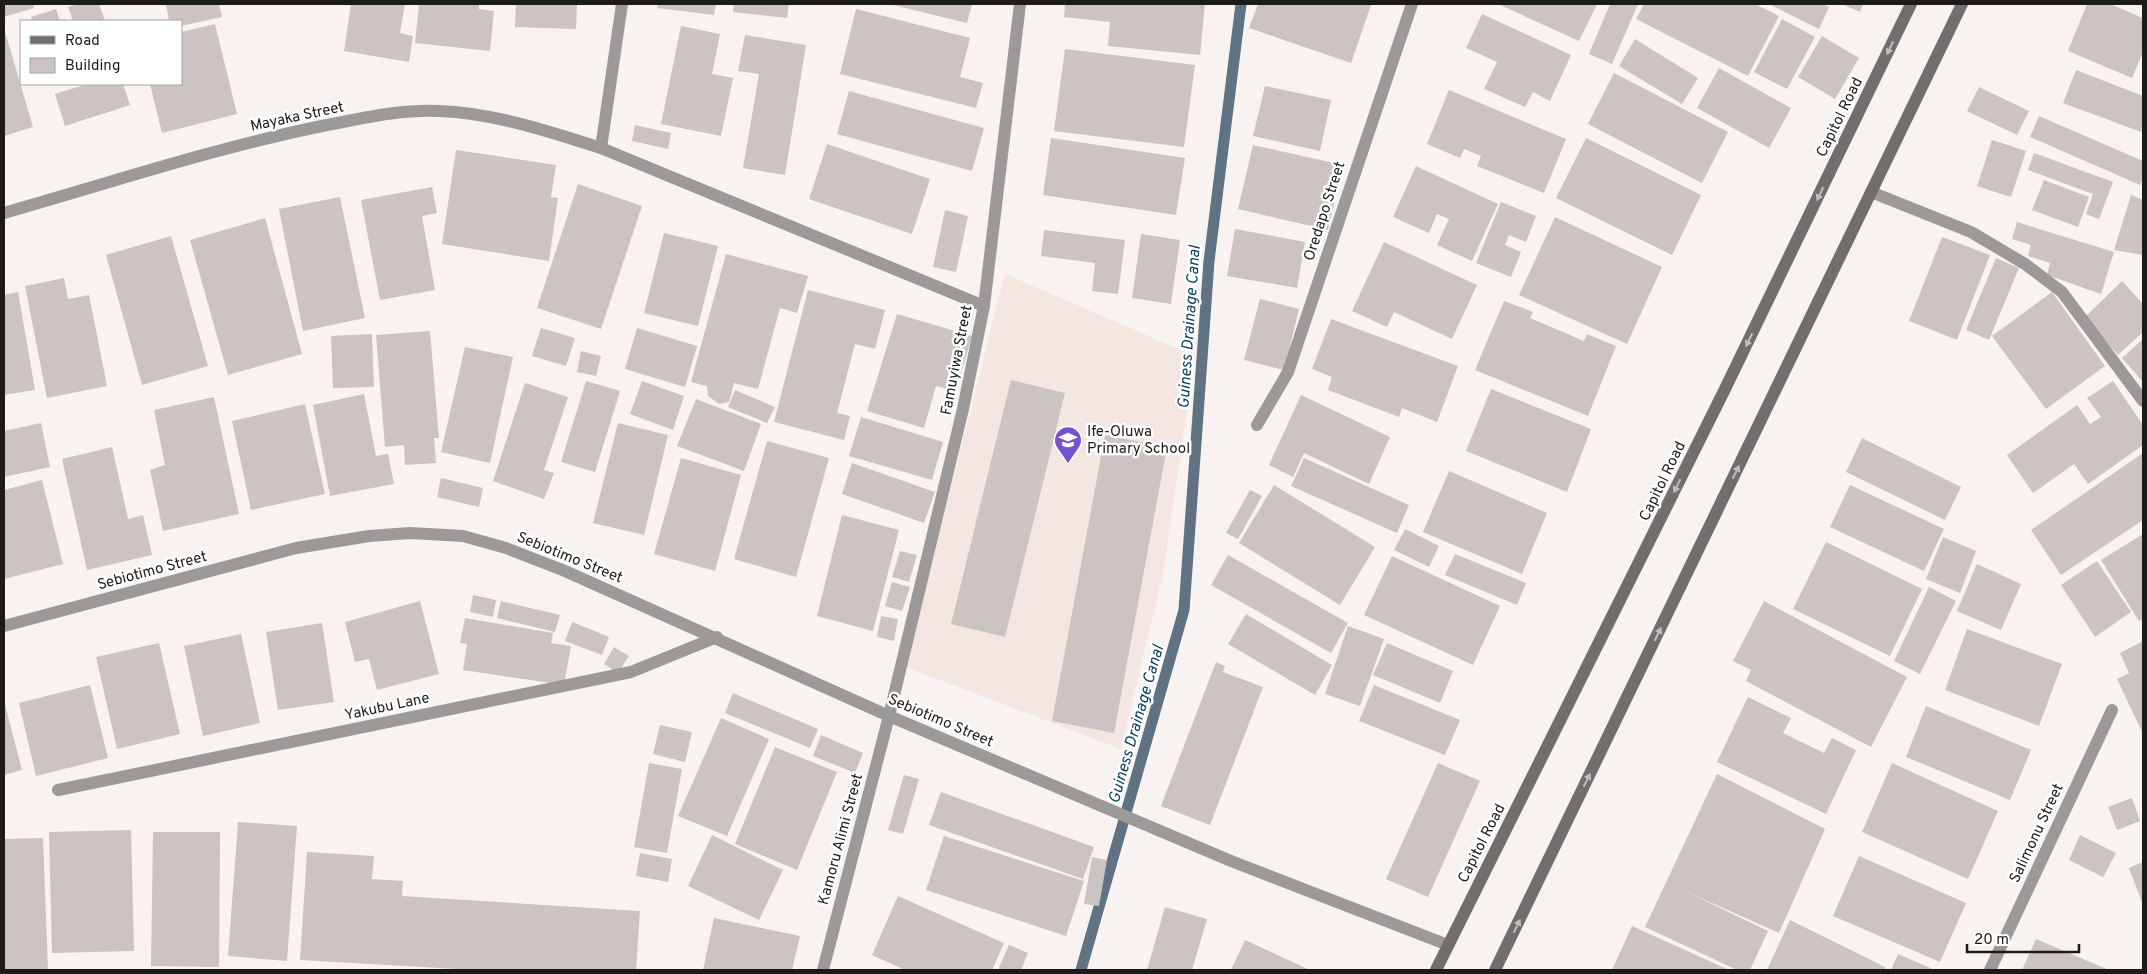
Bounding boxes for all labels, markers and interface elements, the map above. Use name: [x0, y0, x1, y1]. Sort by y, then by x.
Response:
legend: [20, 20, 182, 85]
text: Road: [65, 32, 100, 51]
one-way arrow: [1886, 41, 1894, 55]
text: Building: [65, 57, 120, 76]
street label: Capitol Road: [1813, 75, 1868, 161]
street label: Mayaka Street: [249, 98, 346, 137]
street label: Oredapo Street: [1300, 159, 1350, 263]
one-way arrow: [1816, 187, 1824, 201]
water label: Guiness Drainage Canal: [1174, 244, 1206, 409]
street label: Famuyiwa Street: [937, 304, 977, 417]
one-way arrow: [1745, 333, 1753, 348]
place label: Ife-Oluwa Primary School: [1087, 423, 1190, 459]
school or university icon: Ife-Oluwa Primary School: [1053, 425, 1083, 464]
street label: Capitol Road: [1636, 439, 1691, 525]
one-way arrow: [1732, 465, 1740, 479]
one-way arrow: [1673, 479, 1681, 493]
street label: Sebiotimo Street: [514, 529, 625, 588]
street label: Sebiotimo Street: [96, 548, 209, 595]
one-way arrow: [1654, 627, 1662, 641]
water label: Guiness Drainage Canal: [1105, 642, 1169, 806]
street label: Yakubu Lane: [343, 689, 431, 726]
street label: Sebiotimo Street: [885, 691, 996, 752]
street label: Kamoru Alimi Street: [815, 772, 868, 907]
one-way arrow: [1583, 773, 1591, 787]
street label: Salimonu Street: [2006, 781, 2069, 886]
street label: Capitol Road: [1454, 801, 1510, 886]
one-way arrow: [1512, 919, 1521, 934]
scale bar: [1967, 922, 2080, 954]
text: 20 m: [1974, 931, 2009, 950]

